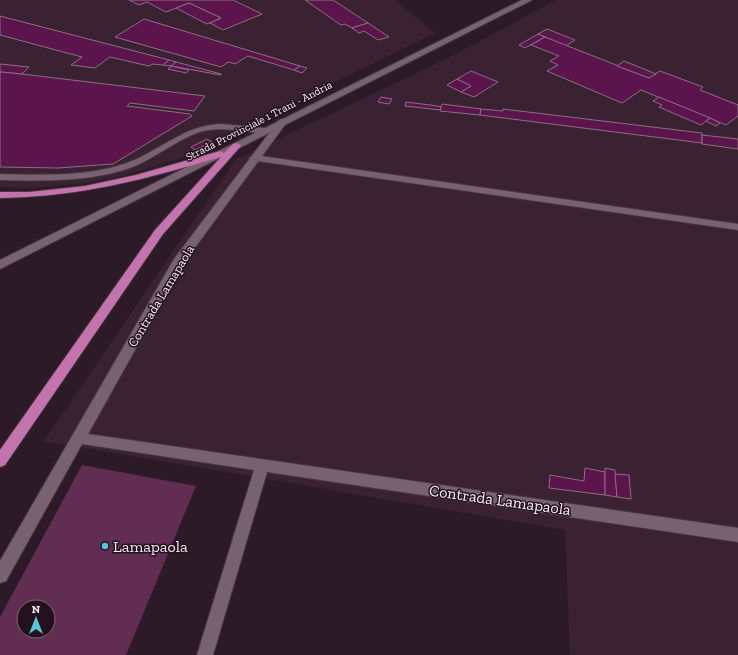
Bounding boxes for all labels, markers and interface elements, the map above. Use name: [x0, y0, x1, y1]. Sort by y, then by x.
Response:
street label: Strada Provinciale 1 Trani - Andria: [184, 78, 335, 164]
street label: Contrada Lamapaola: [125, 242, 198, 350]
street label: Contrada Lamapaola: [428, 481, 572, 519]
place label: Lamapaola: [113, 537, 188, 556]
marker: Lamapaola: [100, 541, 110, 551]
north arrow: [16, 599, 56, 639]
text: N: [32, 603, 41, 616]

